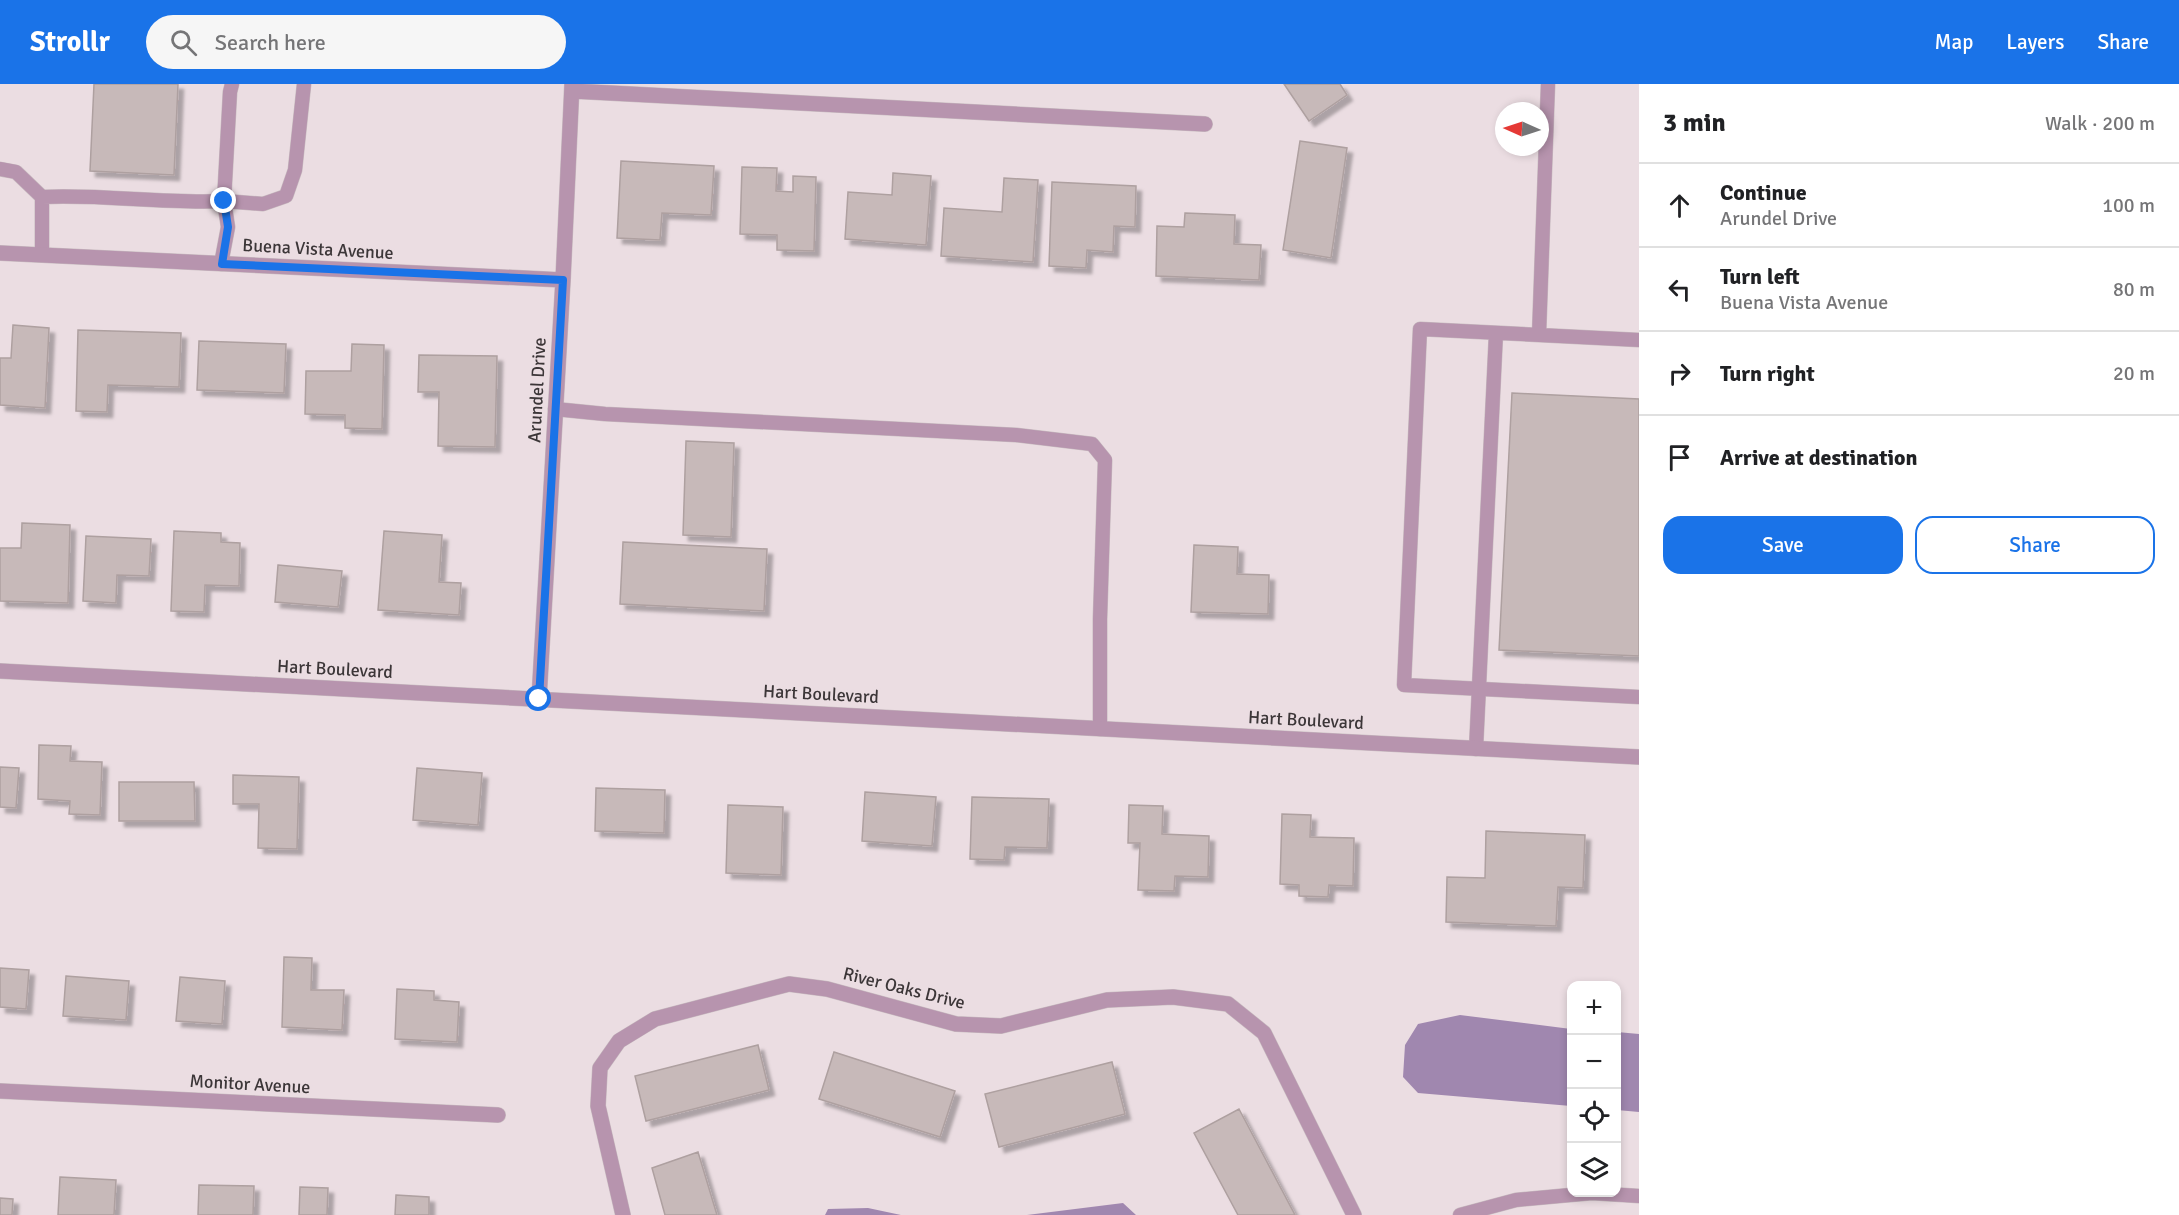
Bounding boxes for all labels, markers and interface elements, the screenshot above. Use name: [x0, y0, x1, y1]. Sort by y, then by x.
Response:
search box: [146, 15, 566, 69]
text: Strollr: [30, 25, 110, 59]
icon: search: [167, 26, 200, 59]
text: Search here: [215, 29, 326, 56]
text: Map: [1935, 29, 1973, 55]
text: Layers: [2006, 29, 2064, 55]
text: Share: [2097, 29, 2149, 55]
north arrow: [1495, 102, 1549, 156]
text: 3 min: [1663, 107, 1726, 139]
text: Walk · 200 m: [2045, 111, 2155, 136]
text: Continue: [1720, 179, 1807, 206]
route end: [210, 187, 236, 213]
icon: ahead: [1663, 189, 1696, 222]
text: 100 m: [2102, 193, 2155, 218]
text: Arundel Drive: [1720, 206, 1837, 231]
street label: Buena Vista Avenue: [242, 234, 394, 264]
text: Turn left: [1720, 263, 1800, 290]
icon: left: [1663, 273, 1696, 306]
text: 80 m: [2113, 277, 2155, 302]
text: Buena Vista Avenue: [1720, 290, 1888, 315]
street label: Arundel Drive: [523, 337, 551, 443]
icon: right: [1663, 357, 1696, 390]
text: Turn right: [1720, 360, 1815, 387]
text: 20 m: [2113, 361, 2155, 386]
icon: arrive: [1663, 441, 1696, 474]
text: Arrive at destination: [1720, 444, 1917, 471]
button: Save: [1663, 516, 1903, 574]
button: Share: [1915, 516, 2155, 574]
street label: Hart Boulevard: [277, 655, 393, 683]
street label: Hart Boulevard: [763, 680, 879, 708]
route start: [525, 685, 551, 711]
street label: Hart Boulevard: [1248, 706, 1364, 734]
street label: River Oaks Drive: [841, 962, 967, 1014]
map controls: [1567, 981, 1621, 1197]
button: +: [1567, 981, 1621, 1035]
button: −: [1567, 1035, 1621, 1089]
street label: Monitor Avenue: [189, 1070, 311, 1098]
button: locate: [1567, 1089, 1621, 1143]
button: layers: [1567, 1143, 1621, 1197]

